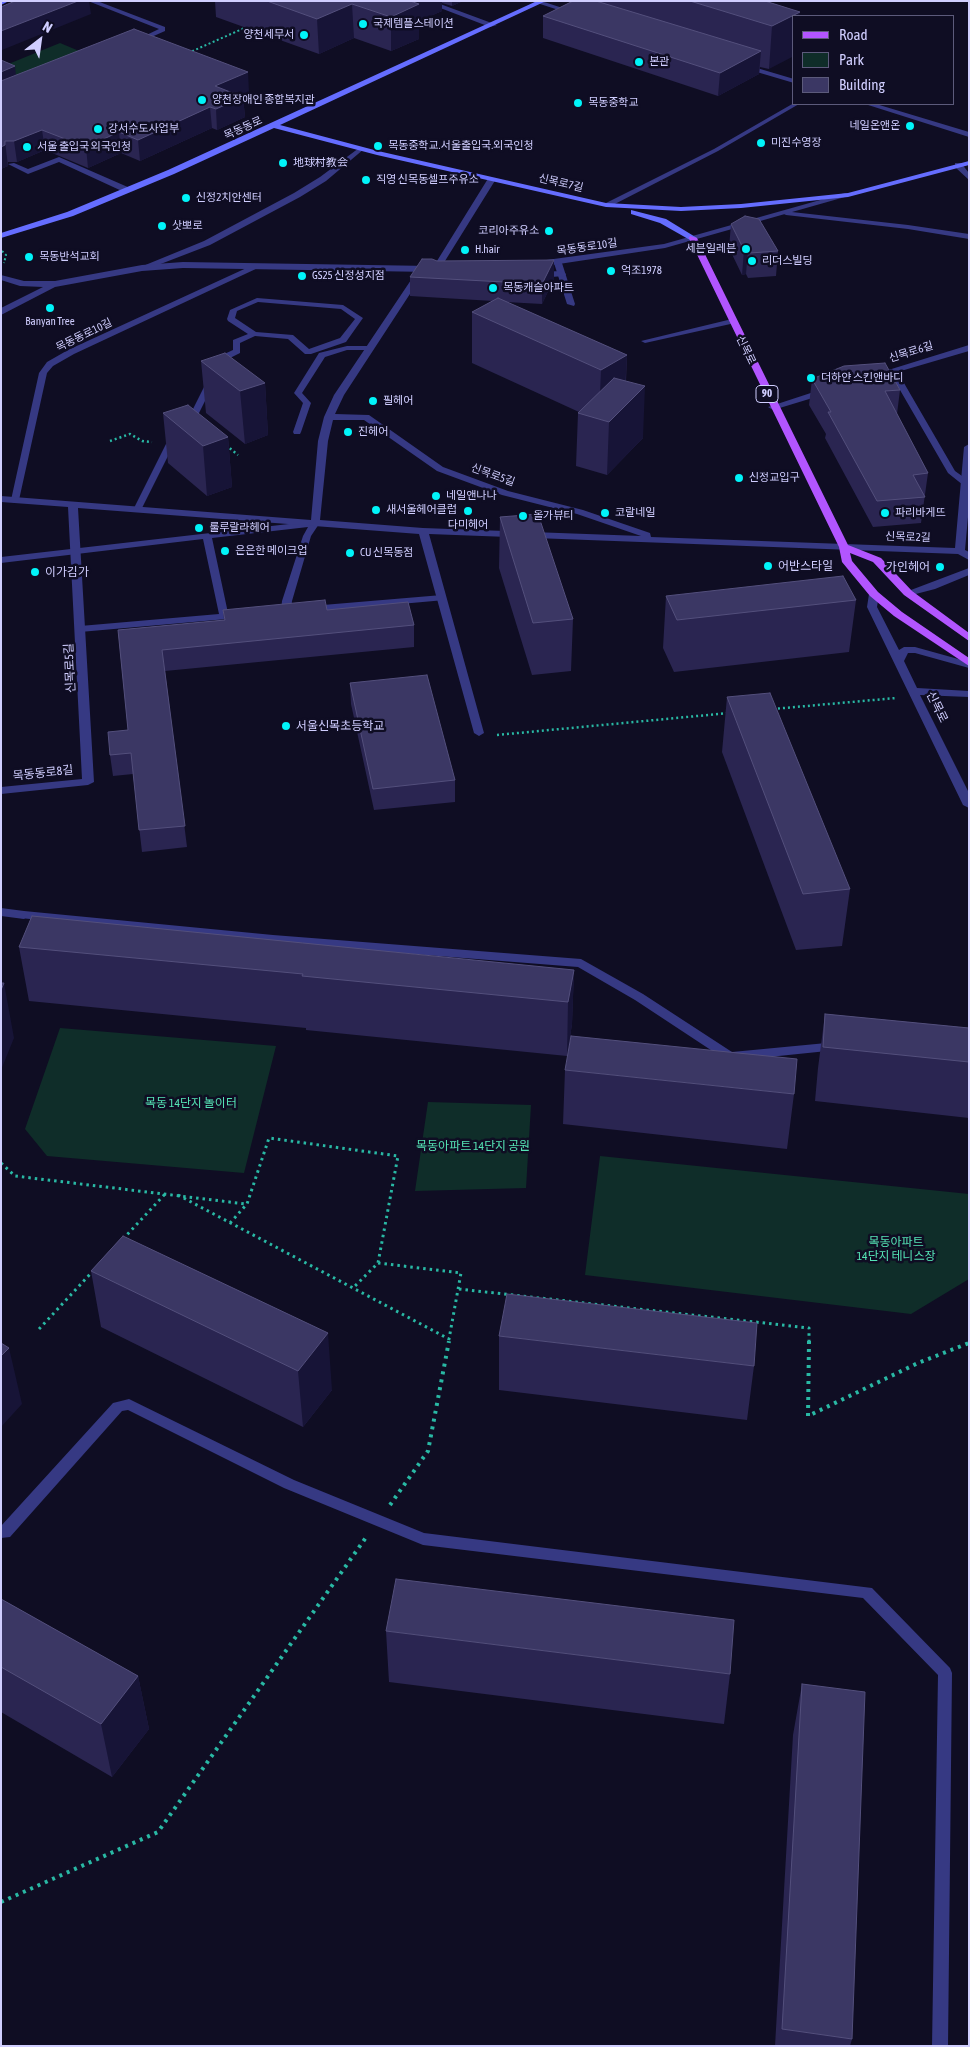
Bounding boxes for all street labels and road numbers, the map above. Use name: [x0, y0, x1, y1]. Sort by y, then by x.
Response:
street label: 목동동로: [222, 114, 264, 142]
street label: 신목로7길: [537, 171, 585, 195]
street label: 목동동로10길: [556, 236, 618, 258]
street label: 목동동로10길: [54, 316, 114, 354]
street label: 신목로: [733, 333, 759, 367]
street label: 신목로6길: [887, 339, 935, 365]
road number: 90: [756, 386, 778, 402]
street label: 신목로5길: [469, 461, 517, 489]
street label: 신목로2길: [885, 530, 931, 544]
street label: 신목로5길: [62, 643, 78, 693]
street label: 신목로: [923, 689, 951, 725]
street label: 목동동로8길: [12, 763, 74, 783]

